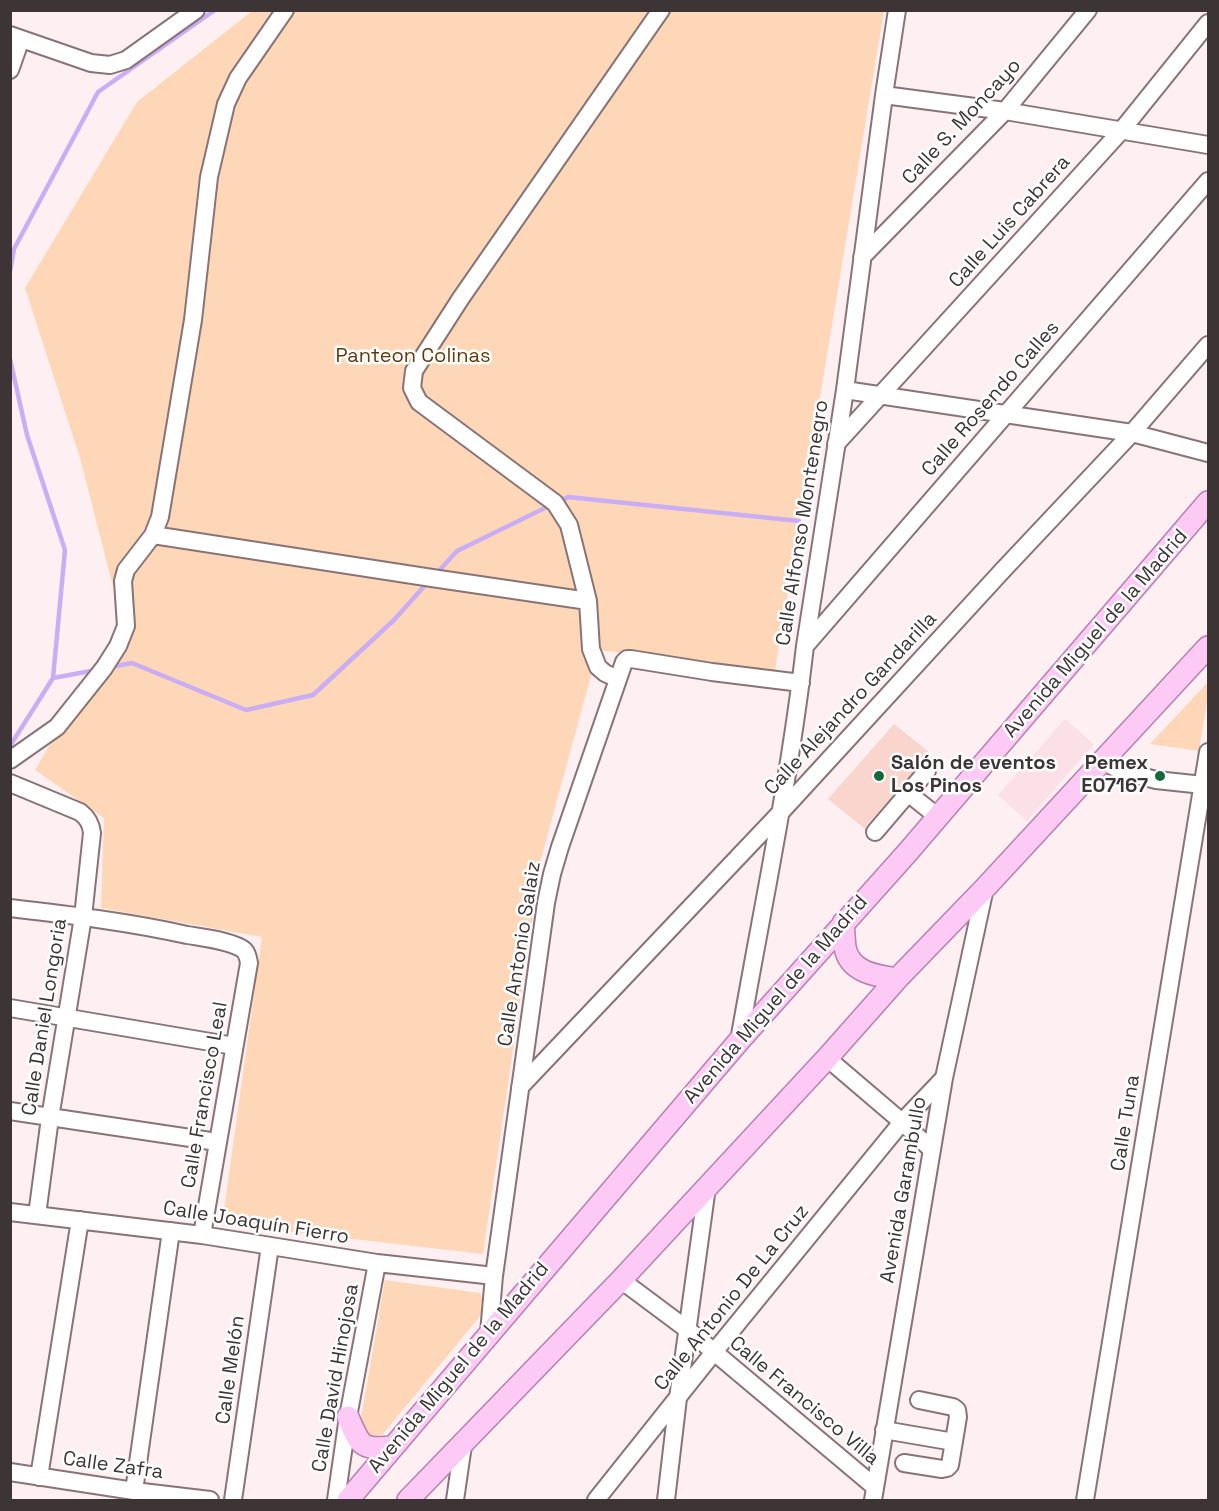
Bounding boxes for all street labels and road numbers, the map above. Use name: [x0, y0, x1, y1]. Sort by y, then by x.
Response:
street label: Calle S. Moncayo: [898, 54, 1026, 190]
street label: Calle Luis Cabrera: [944, 151, 1076, 293]
street label: Calle Rosendo Calles: [917, 317, 1065, 481]
street label: Calle Alfonso Montenegro: [772, 398, 834, 648]
street label: Avenida Miguel de la Madrid: [999, 525, 1193, 743]
street label: Calle Alejandro Gandarilla: [760, 607, 942, 801]
street label: Calle Antonio Salaiz: [494, 860, 546, 1048]
street label: Avenida Miguel de la Madrid: [679, 891, 873, 1109]
street label: Calle Daniel Longoria: [18, 917, 72, 1117]
street label: Calle Francisco Leal: [177, 1000, 233, 1190]
street label: Calle Tuna: [1107, 1073, 1145, 1173]
street label: Avenida Garambullo: [876, 1095, 932, 1285]
street label: Calle Joaquín Fierro: [161, 1196, 351, 1250]
street label: Calle Antonio De La Cruz: [650, 1200, 814, 1396]
street label: Avenida Miguel de la Madrid: [364, 1257, 554, 1479]
street label: Calle David Hinojosa: [308, 1282, 364, 1474]
street label: Calle Melón: [211, 1314, 251, 1426]
street label: Calle Francisco Villa: [724, 1331, 884, 1471]
street label: Calle Zafra: [61, 1447, 165, 1485]

